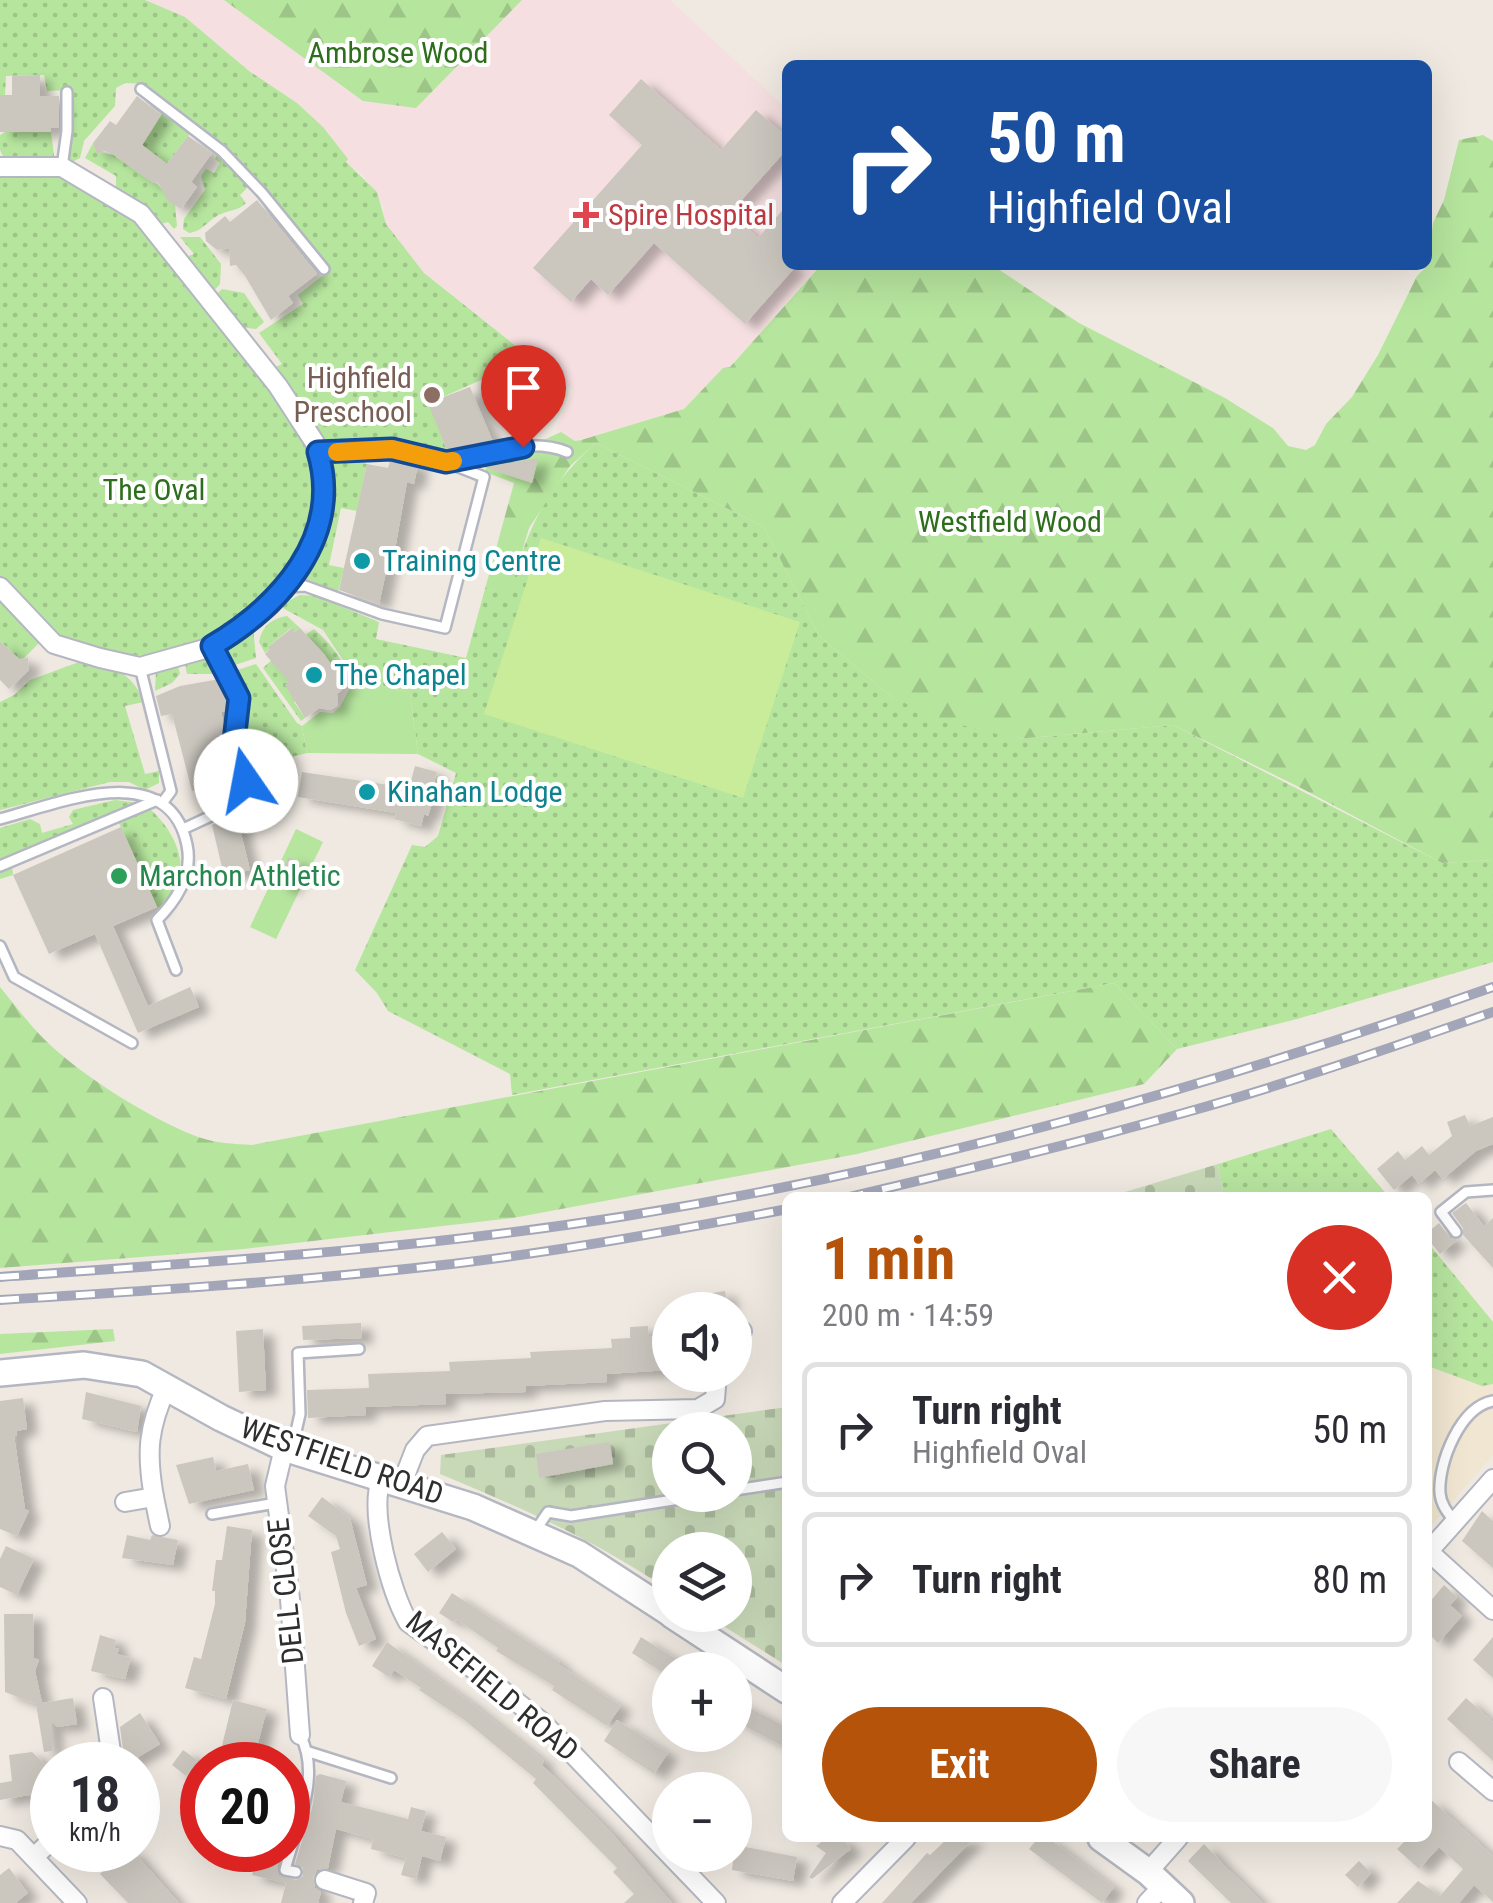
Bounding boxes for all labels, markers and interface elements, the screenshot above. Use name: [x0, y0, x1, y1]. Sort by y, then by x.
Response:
park label: Ambrose Wood: [308, 35, 488, 70]
text: 50 m: [987, 97, 1126, 179]
icon: right: [822, 100, 952, 230]
text: Highfield Oval: [987, 181, 1233, 234]
place label: Spire Hospital: [608, 197, 774, 232]
marker: Spire Hospital: [573, 202, 599, 228]
pin: [481, 345, 566, 448]
place label: Highfield Preschool: [293, 360, 412, 429]
icon: arrive: [496, 360, 551, 415]
marker: Highfield Preschool: [421, 384, 443, 406]
park label: The Oval: [103, 472, 205, 507]
park label: Westfield Wood: [918, 504, 1102, 539]
place label: Training Centre: [382, 543, 561, 578]
marker: Training Centre: [351, 550, 373, 572]
place label: The Chapel: [334, 657, 467, 692]
marker: The Chapel: [303, 664, 325, 686]
position arrow: [194, 729, 298, 833]
place label: Kinahan Lodge: [387, 774, 563, 809]
marker: Kinahan Lodge: [356, 781, 378, 803]
place label: Marchon Athletic: [139, 858, 341, 893]
marker: Marchon Athletic: [108, 865, 130, 887]
text: 1 min: [822, 1223, 955, 1294]
button: close: [1287, 1225, 1392, 1330]
map controls: [652, 1292, 752, 1872]
button: sound: [652, 1292, 752, 1392]
text: 200 m · 14:59: [822, 1296, 994, 1334]
text: Turn right: [912, 1389, 1062, 1433]
icon: right: [827, 1402, 882, 1457]
text: 50 m: [1312, 1408, 1387, 1452]
street label: WESTFIELD ROAD: [236, 1409, 448, 1512]
button: search: [652, 1412, 752, 1512]
text: Highfield Oval: [912, 1433, 1087, 1471]
street label: DELL CLOSE: [260, 1516, 311, 1666]
button: layers: [652, 1532, 752, 1632]
icon: right: [827, 1552, 882, 1607]
text: Turn right: [912, 1558, 1062, 1602]
text: 80 m: [1312, 1558, 1387, 1602]
street label: MASEFIELD ROAD: [399, 1603, 585, 1768]
button: +: [652, 1652, 752, 1752]
button: Exit: [822, 1707, 1097, 1822]
button: Share: [1117, 1707, 1392, 1822]
speed limit sign: 20: [180, 1742, 310, 1872]
text: 18: [70, 1766, 120, 1824]
button: −: [652, 1772, 752, 1872]
text: km/h: [69, 1818, 121, 1847]

